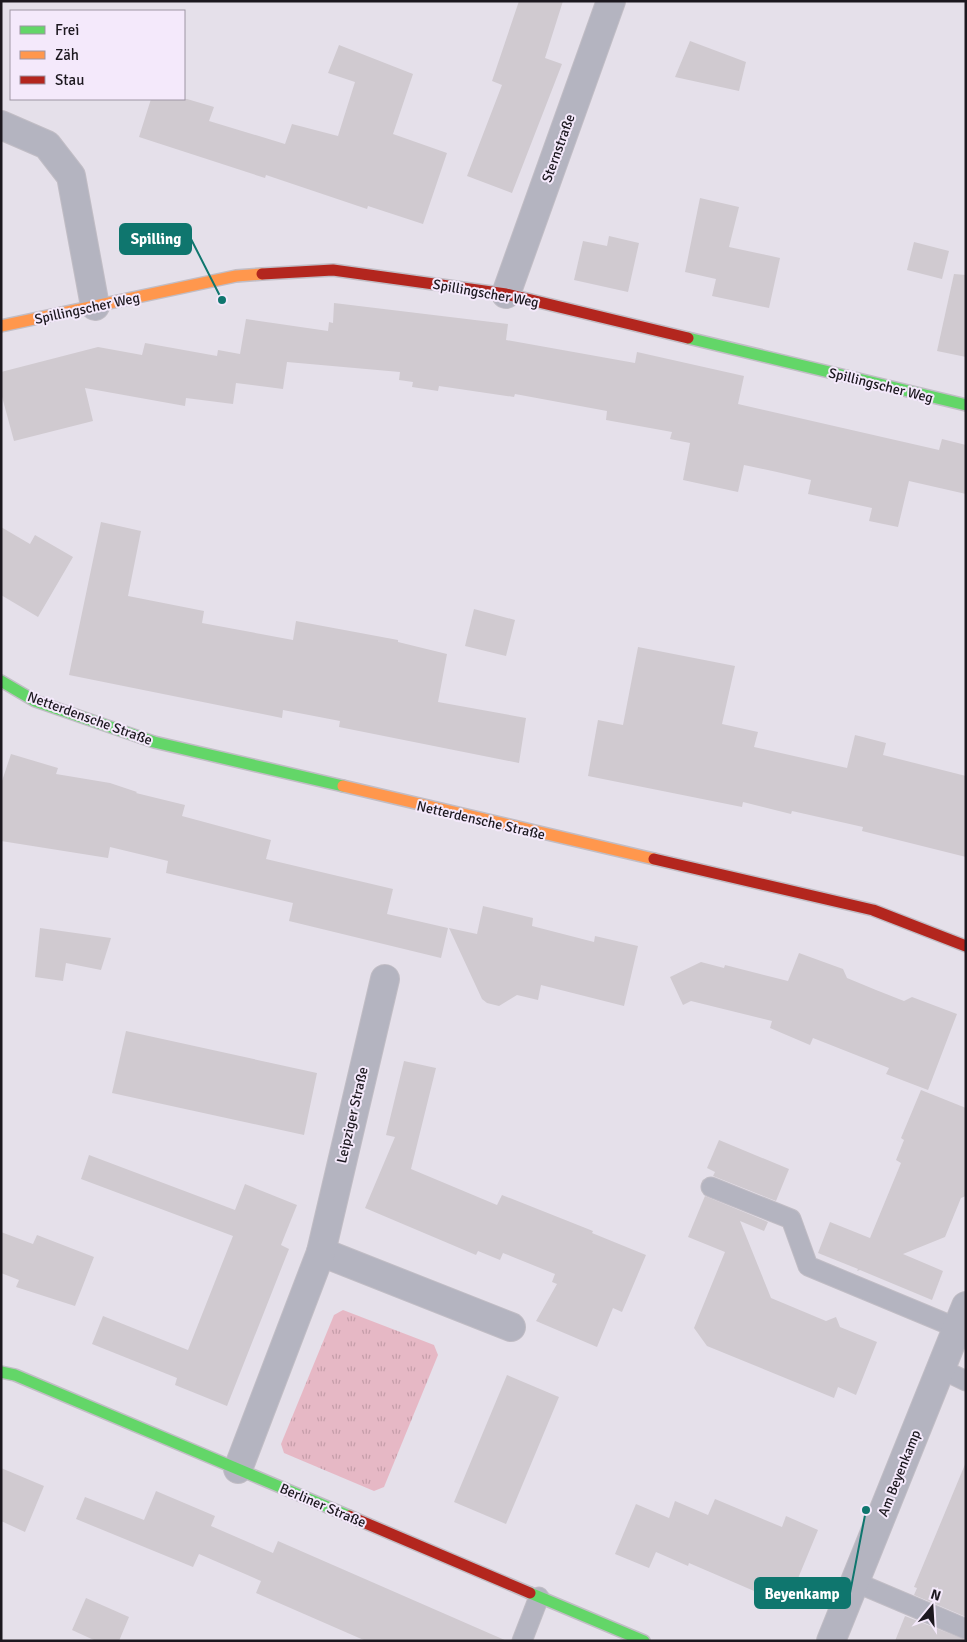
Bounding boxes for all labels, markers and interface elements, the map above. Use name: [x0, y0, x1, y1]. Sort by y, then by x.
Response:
legend: [10, 10, 185, 100]
text: Frei: [55, 21, 79, 39]
text: Zäh: [55, 46, 79, 64]
text: Stau: [55, 71, 84, 89]
street label: Sternstraße: [538, 112, 579, 185]
callout: Spilling: [120, 224, 191, 254]
text: Spilling: [131, 230, 181, 248]
street label: Spillingscher Weg: [432, 276, 540, 311]
street label: Spillingscher Weg: [33, 289, 141, 328]
street label: Spillingscher Weg: [827, 364, 935, 407]
street label: Netterdensche Straße: [25, 688, 154, 749]
street label: Netterdensche Straße: [415, 797, 547, 844]
street label: Leipziger Straße: [333, 1065, 372, 1165]
street label: Am Beyenkamp: [874, 1427, 925, 1519]
street label: Berliner Straße: [277, 1480, 368, 1531]
callout: Beyenkamp: [755, 1578, 850, 1608]
north arrow: [907, 1582, 957, 1632]
text: Beyenkamp: [764, 1585, 840, 1603]
text: N: [929, 1586, 943, 1605]

